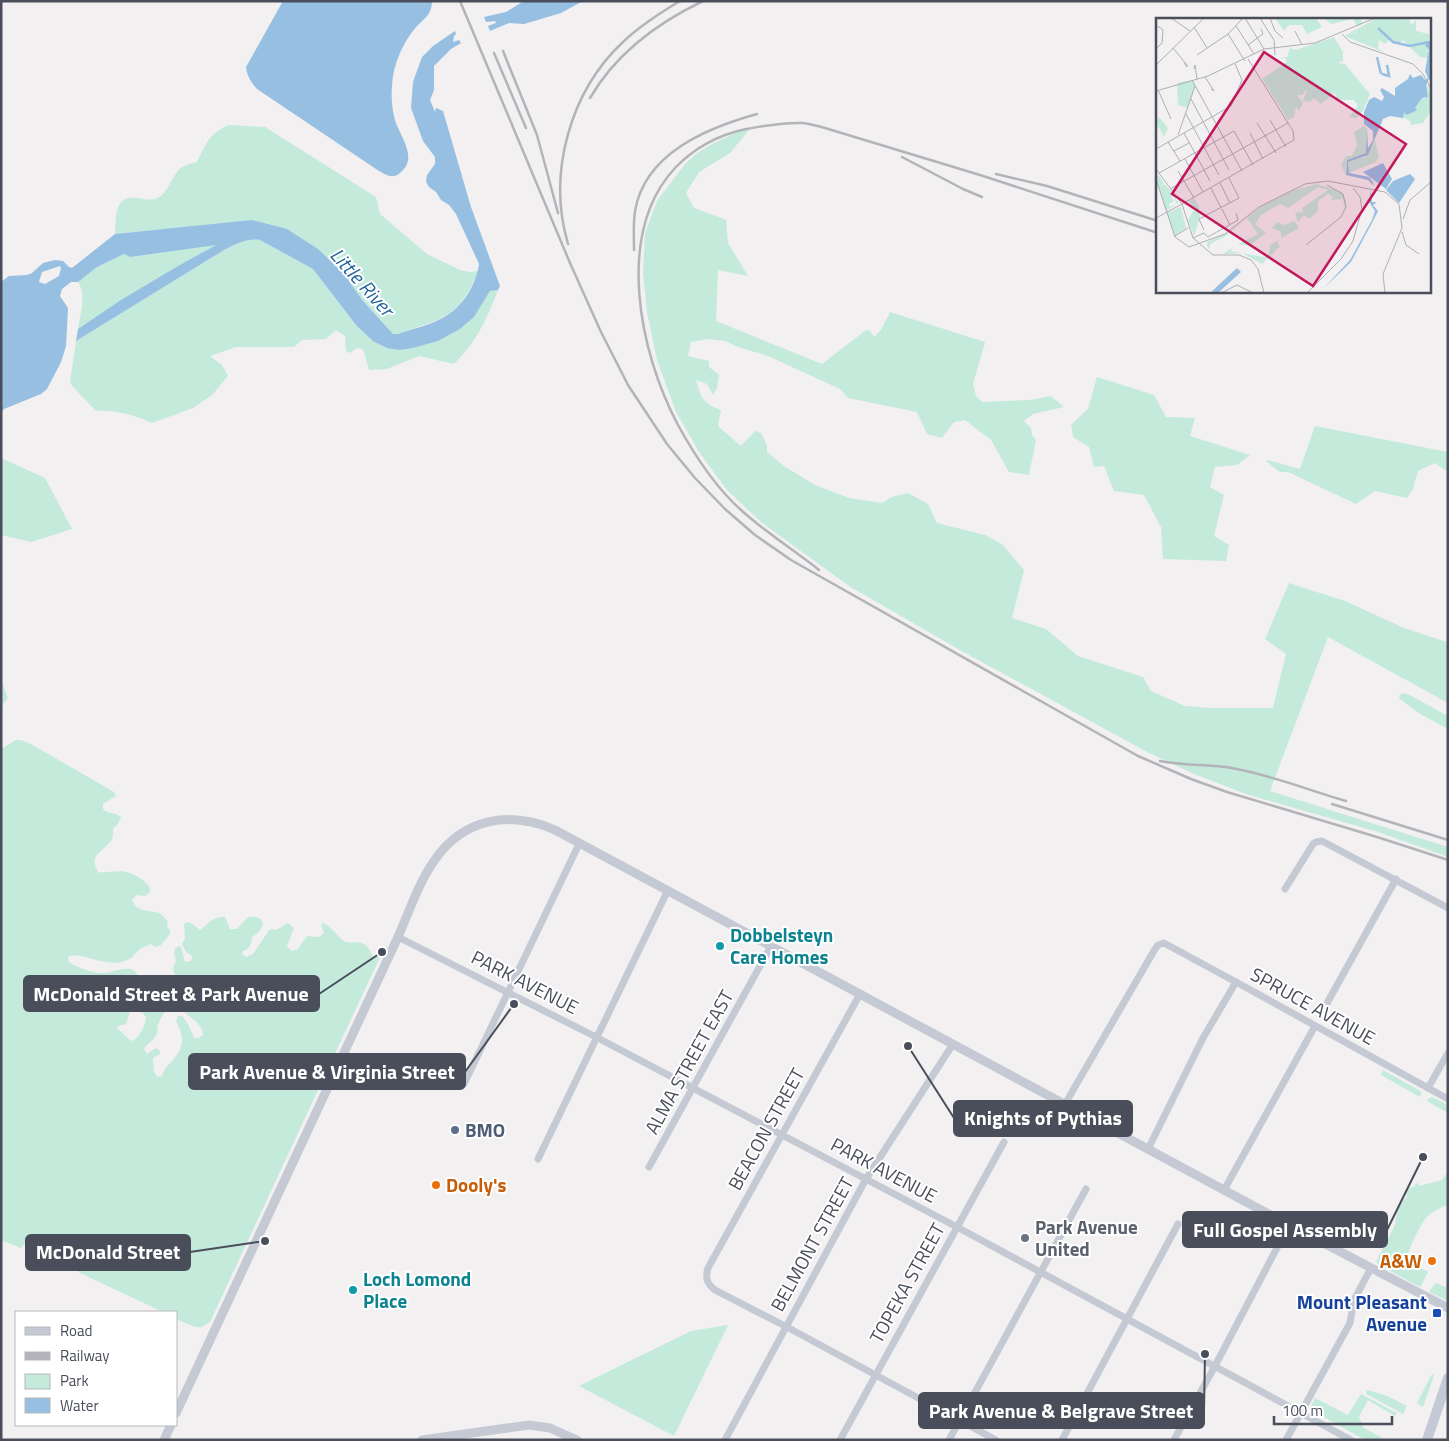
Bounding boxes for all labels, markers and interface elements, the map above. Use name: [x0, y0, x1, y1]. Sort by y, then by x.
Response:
inset map: [1156, 18, 1432, 292]
water label: Little River: [323, 240, 404, 325]
place label: Dobbelsteyn Care Homes: [730, 920, 833, 971]
marker: Dobbelsteyn Care Homes: [714, 940, 726, 952]
street label: PARK AVENUE: [467, 942, 584, 1021]
street label: SPRUCE AVENUE: [1246, 959, 1381, 1052]
callout: McDonald Street & Park Avenue: [24, 976, 319, 1011]
text: McDonald Street & Park Avenue: [33, 978, 309, 1009]
street label: ALMA STREET EAST: [637, 984, 740, 1139]
callout: Park Avenue & Virginia Street: [189, 1054, 465, 1089]
text: Park Avenue & Virginia Street: [199, 1056, 455, 1087]
street label: BEACON STREET: [720, 1062, 811, 1195]
callout: Knights of Pythias: [954, 1101, 1132, 1136]
text: Knights of Pythias: [964, 1102, 1122, 1133]
place label: BMO: [465, 1115, 505, 1144]
marker: BMO: [449, 1124, 461, 1136]
street label: PARK AVENUE: [826, 1129, 943, 1210]
place label: Dooly's: [446, 1170, 507, 1199]
street label: BELMONT STREET: [763, 1171, 861, 1316]
marker: Dooly's: [430, 1179, 442, 1191]
place label: Park Avenue United: [1035, 1212, 1138, 1263]
callout: Full Gospel Assembly: [1183, 1212, 1387, 1247]
text: Full Gospel Assembly: [1193, 1214, 1377, 1245]
street label: TOPEKA STREET: [862, 1217, 952, 1348]
marker: Park Avenue United: [1019, 1232, 1031, 1244]
callout: McDonald Street: [26, 1235, 190, 1270]
text: McDonald Street: [36, 1236, 180, 1267]
place label: A&W: [1380, 1246, 1422, 1275]
marker: A&W: [1426, 1255, 1438, 1267]
place label: Loch Lomond Place: [363, 1264, 471, 1315]
marker: Loch Lomond Place: [347, 1284, 359, 1296]
place label: Mount Pleasant Avenue: [1297, 1287, 1427, 1338]
marker: Mount Pleasant Avenue: [1431, 1307, 1443, 1319]
legend: [15, 1311, 178, 1426]
text: Road: [60, 1319, 92, 1342]
text: Railway: [60, 1344, 110, 1367]
text: Park: [60, 1369, 89, 1392]
callout: Park Avenue & Belgrave Street: [919, 1393, 1204, 1428]
text: Water: [60, 1394, 99, 1417]
scale bar: [1274, 1394, 1392, 1426]
text: Park Avenue & Belgrave Street: [929, 1395, 1193, 1426]
text: 100 m: [1282, 1399, 1323, 1422]

